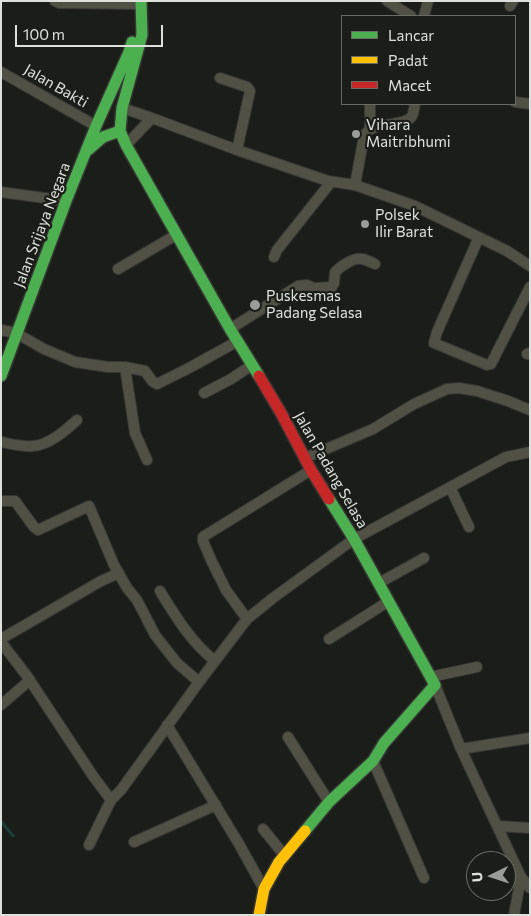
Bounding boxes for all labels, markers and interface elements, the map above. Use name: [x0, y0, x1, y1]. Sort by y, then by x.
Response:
scale bar: [18, 15, 165, 47]
legend: [341, 15, 516, 105]
text: 100 m: [23, 25, 65, 43]
text: Lancar: [388, 26, 434, 44]
text: Padat: [388, 51, 428, 69]
street label: Jalan Bakti: [21, 60, 91, 112]
text: Macet: [388, 76, 431, 94]
place label: Vihara Maitribhumi: [366, 116, 451, 151]
marker: Vihara Maitribhumi: [350, 128, 362, 140]
street label: Jalan Srijaya Negara: [10, 160, 74, 290]
place label: Polsek Ilir Barat: [375, 206, 433, 241]
marker: Polsek Ilir Barat: [359, 218, 371, 230]
place label: Puskesmas Padang Selasa: [266, 287, 362, 322]
marker: Puskesmas Padang Selasa: [248, 298, 262, 312]
street label: Jalan Padang Selasa: [290, 408, 372, 532]
north arrow: [466, 851, 516, 901]
text: U: [468, 871, 485, 883]

